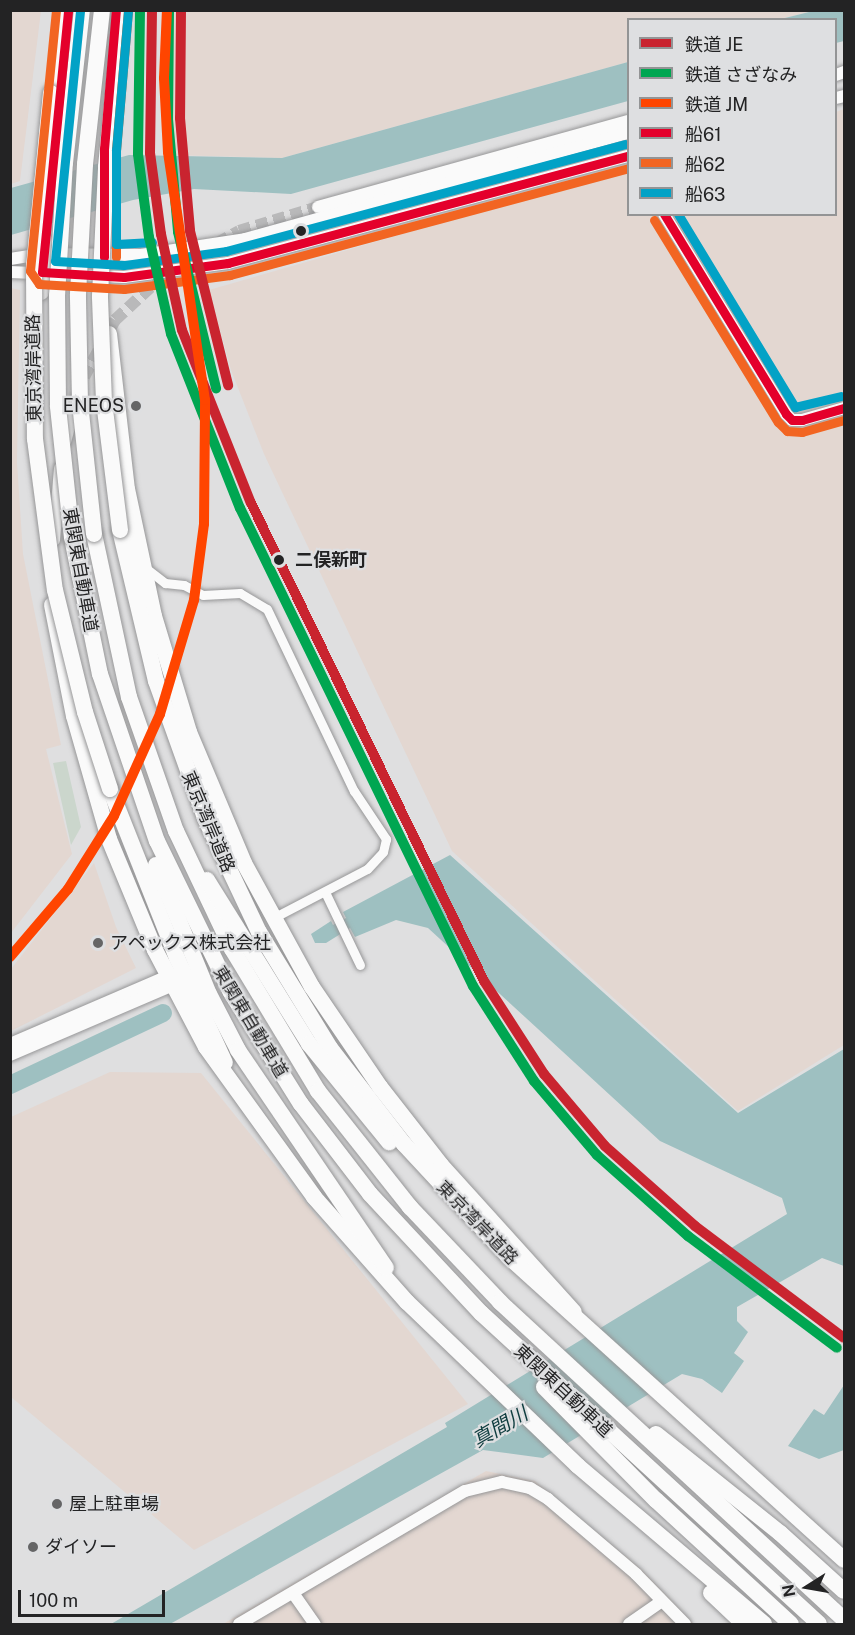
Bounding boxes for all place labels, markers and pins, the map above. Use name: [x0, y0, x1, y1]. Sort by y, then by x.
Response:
unlabelled marker: [295, 225, 307, 237]
place label: ENEOS: [63, 395, 124, 417]
marker: ENEOS: [129, 399, 143, 413]
marker: 二俣新町: [268, 549, 290, 571]
place label: 二俣新町: [295, 549, 367, 571]
place label: アペックス株式会社: [110, 932, 272, 954]
marker: アペックス株式会社: [91, 936, 105, 950]
place label: 屋上駐車場: [69, 1493, 159, 1515]
marker: 屋上駐車場: [50, 1497, 64, 1511]
place label: ダイソー: [45, 1536, 117, 1558]
marker: ダイソー: [26, 1540, 40, 1554]

